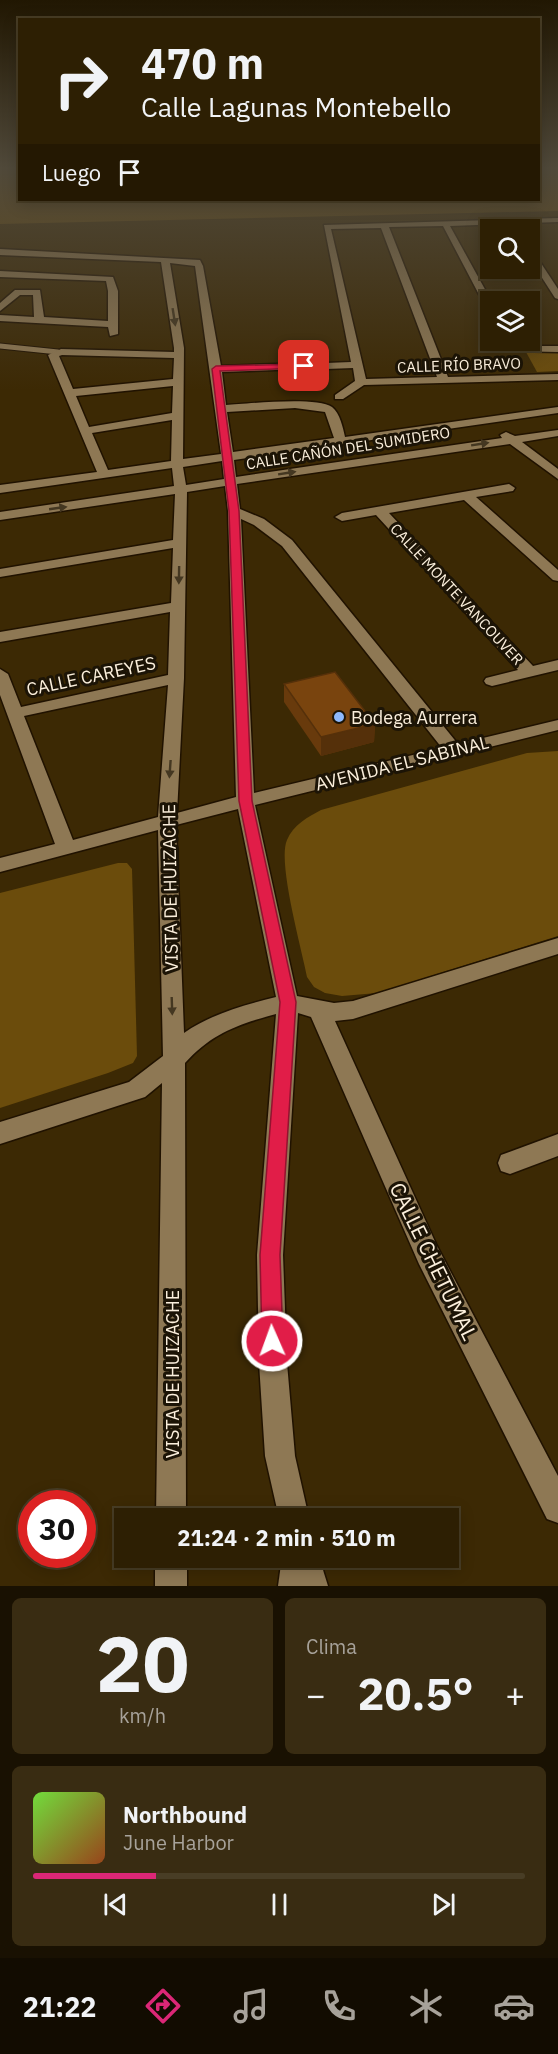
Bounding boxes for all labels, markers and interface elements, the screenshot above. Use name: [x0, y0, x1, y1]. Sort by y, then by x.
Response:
text: 470 m: [141, 36, 264, 91]
icon: right: [42, 42, 120, 120]
text: Calle Lagunas Montebello: [141, 89, 451, 124]
icon: arrive: [113, 156, 146, 189]
text: Luego: [42, 158, 101, 187]
map controls: [480, 219, 540, 351]
button: search: [480, 219, 540, 279]
button: layers: [480, 291, 540, 351]
one-way arrow: [170, 308, 179, 327]
pin: [278, 340, 329, 391]
icon: arrive: [287, 349, 320, 382]
street label: CALLE RÍO BRAVO: [397, 353, 521, 377]
street label: CALLE CAÑÓN DEL SUMIDERO: [245, 422, 451, 474]
one-way arrow: [471, 440, 490, 449]
one-way arrow: [278, 469, 297, 478]
one-way arrow: [49, 503, 68, 512]
street label: CALLE MONTE VANCOUVER: [386, 519, 528, 669]
one-way arrow: [174, 565, 183, 584]
street label: CALLE CAREYES: [24, 651, 158, 701]
place label: Bodega Aurrera: [351, 706, 478, 729]
marker: Bodega Aurrera: [332, 710, 346, 724]
street label: AVENIDA EL SABINAL: [313, 730, 491, 796]
one-way arrow: [166, 760, 175, 779]
street label: VISTA DE HUIZACHE: [157, 804, 183, 972]
one-way arrow: [168, 997, 177, 1016]
street label: CALLE CHETUMAL: [384, 1177, 484, 1345]
street label: VISTA DE HUIZACHE: [161, 1290, 184, 1458]
position arrow: [240, 1309, 304, 1373]
speed limit sign: 30: [18, 1490, 96, 1568]
text: 21:24 · 2 min · 510 m: [177, 1523, 396, 1552]
text: 20: [96, 1612, 189, 1713]
text: Clima: [306, 1633, 357, 1660]
text: 20.5°: [357, 1664, 474, 1722]
text: −: [306, 1673, 326, 1716]
text: +: [505, 1673, 525, 1716]
text: km/h: [119, 1702, 166, 1729]
text: Northbound: [123, 1800, 247, 1829]
text: June Harbor: [123, 1829, 234, 1856]
icon: previous: [99, 1888, 132, 1921]
icon: pause: [263, 1888, 296, 1921]
icon: next: [427, 1888, 460, 1921]
icon: directions: [142, 1985, 184, 2027]
icon: music: [230, 1985, 272, 2027]
icon: phone: [318, 1985, 360, 2027]
icon: climate: [405, 1985, 447, 2027]
icon: car: [493, 1985, 535, 2027]
text: 21:22: [23, 1989, 97, 2024]

